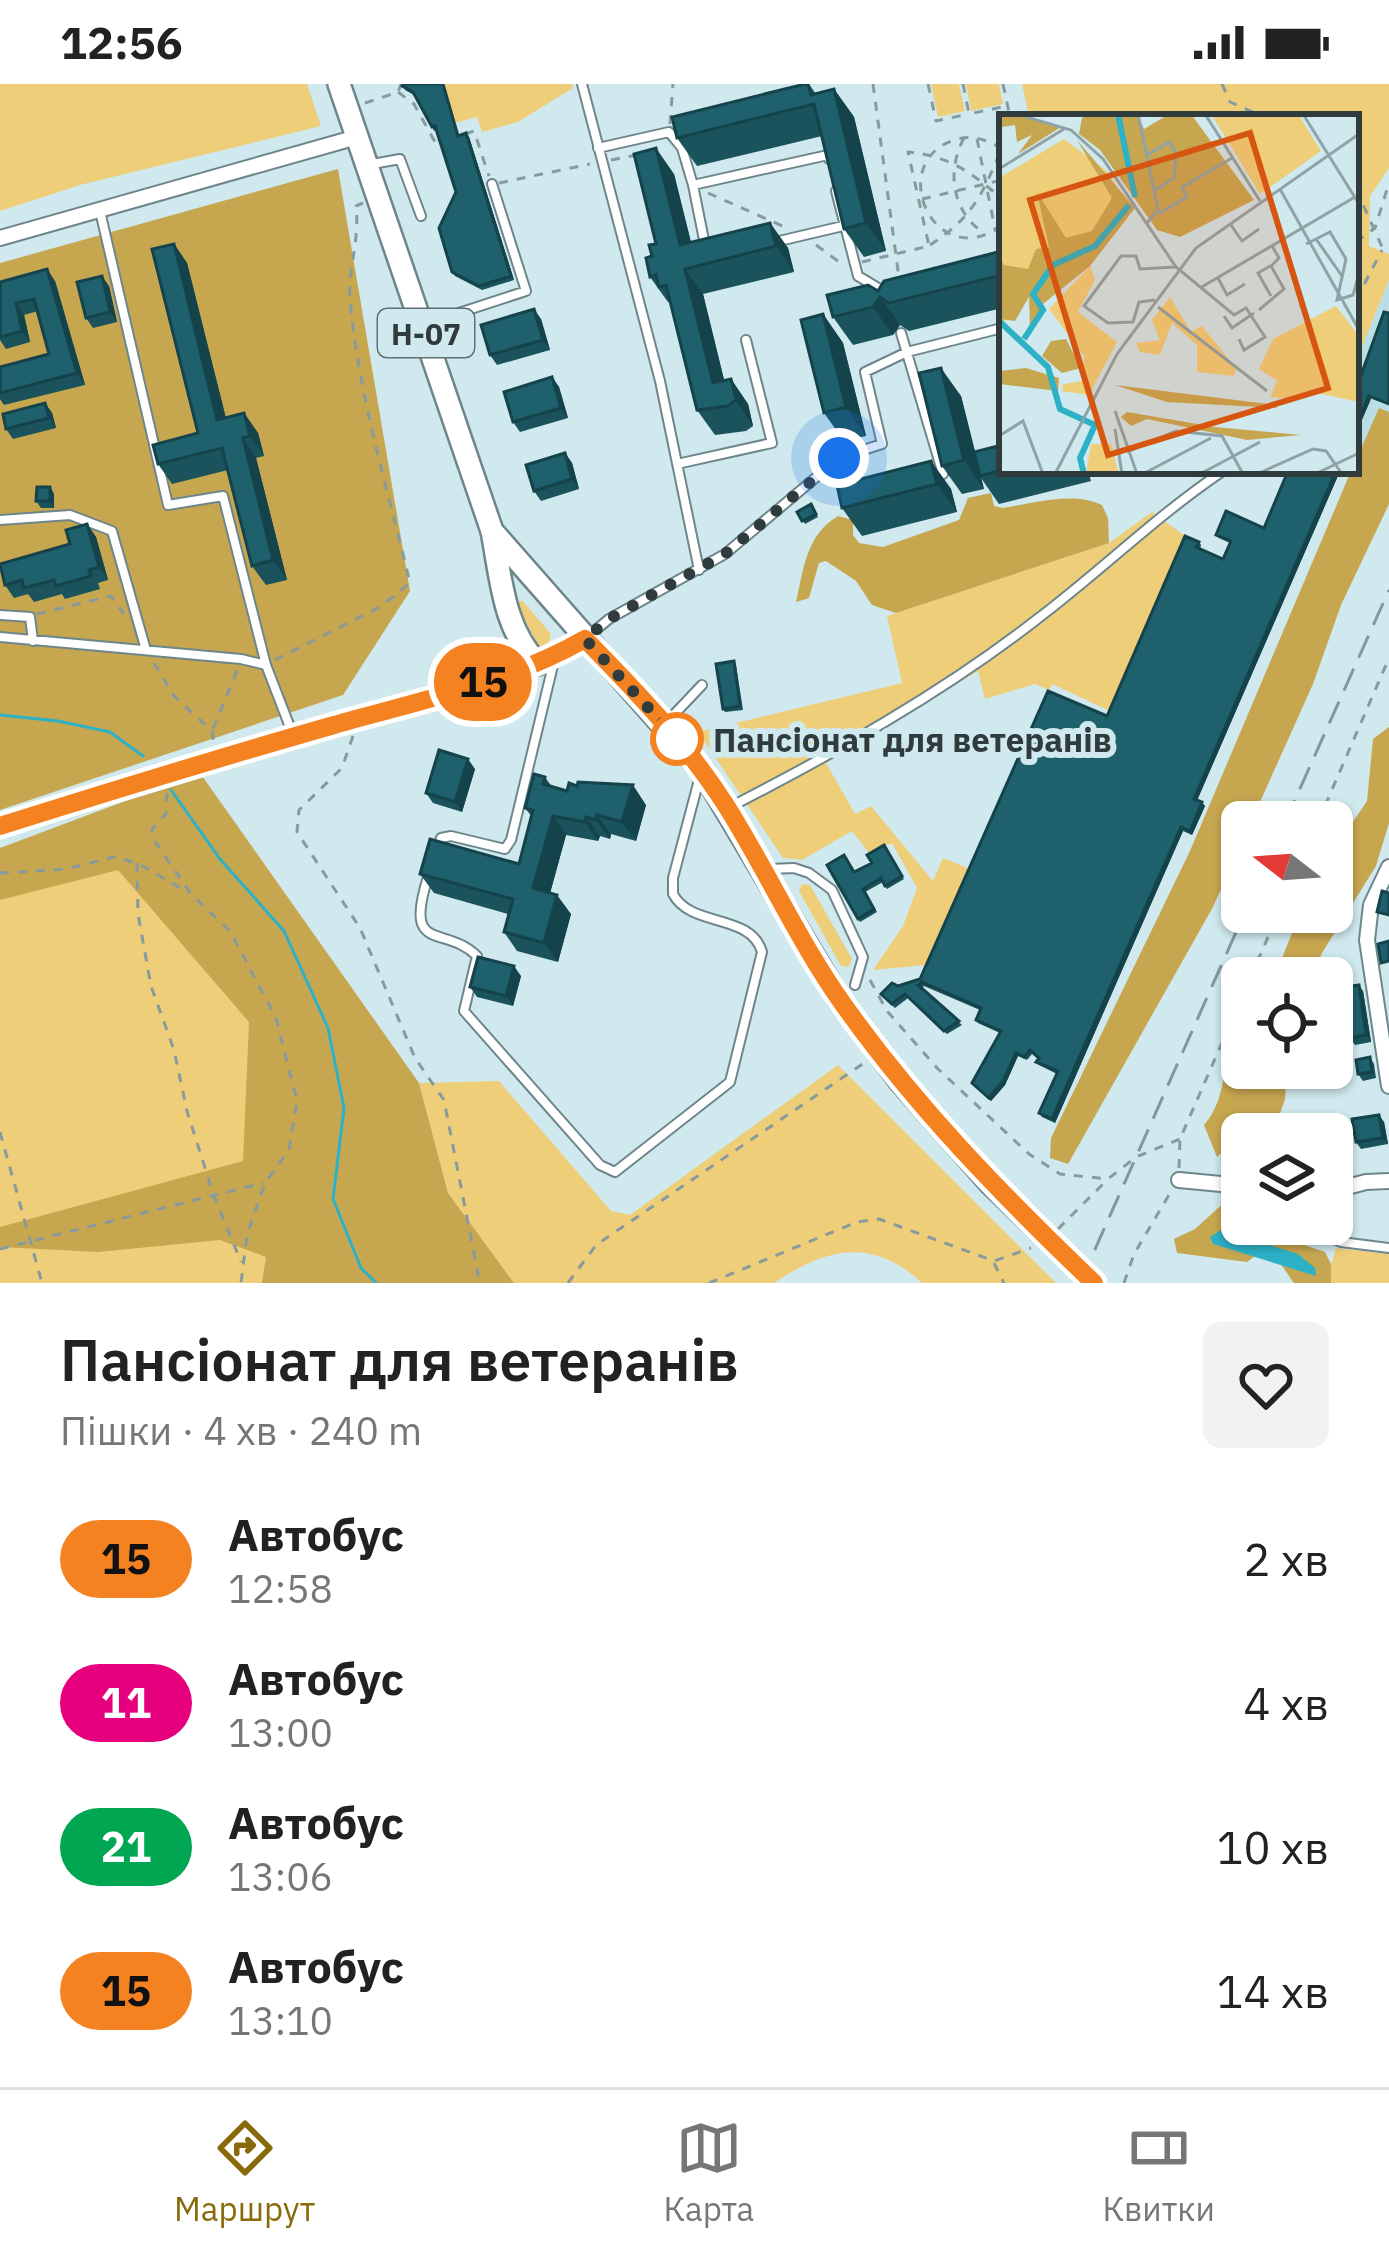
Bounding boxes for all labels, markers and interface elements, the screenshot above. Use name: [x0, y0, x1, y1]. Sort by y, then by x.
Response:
text: 12:56: [60, 13, 183, 71]
inset map: [999, 114, 1359, 474]
road number: Н-07: [378, 309, 474, 357]
your location: [809, 428, 869, 488]
line badge: 15: [429, 643, 537, 721]
text: 15: [458, 654, 508, 709]
marker: Пансіонат для ветеранів: [652, 714, 702, 764]
place label: Пансіонат для ветеранів: [713, 718, 1112, 761]
north arrow: [1221, 801, 1353, 933]
map controls: [1221, 801, 1353, 1245]
button: locate: [1221, 957, 1353, 1089]
button: layers: [1221, 1113, 1353, 1245]
button: heart: [1203, 1322, 1329, 1448]
text: Пансіонат для ветеранів: [60, 1323, 739, 1397]
text: Пішки · 4 хв · 240 m: [60, 1405, 422, 1456]
text: Автобус: [228, 1505, 404, 1563]
text: 2 хв: [1243, 1530, 1329, 1588]
text: 15: [101, 1531, 151, 1586]
text: 12:58: [228, 1563, 333, 1614]
text: Автобус: [228, 1649, 404, 1707]
text: 4 хв: [1243, 1674, 1329, 1732]
text: 11: [101, 1675, 151, 1730]
text: 13:00: [228, 1707, 333, 1758]
text: Автобус: [228, 1793, 404, 1851]
text: 10 хв: [1216, 1818, 1329, 1876]
text: 21: [101, 1819, 151, 1874]
text: 13:06: [228, 1851, 333, 1902]
text: Автобус: [228, 1937, 404, 1995]
text: 14 хв: [1216, 1962, 1329, 2020]
text: 15: [101, 1963, 151, 2018]
text: 13:10: [228, 1995, 333, 2046]
tab: Маршрут: [174, 2115, 315, 2230]
tab: Карта: [663, 2115, 754, 2230]
tab: Квитки: [1102, 2115, 1215, 2230]

